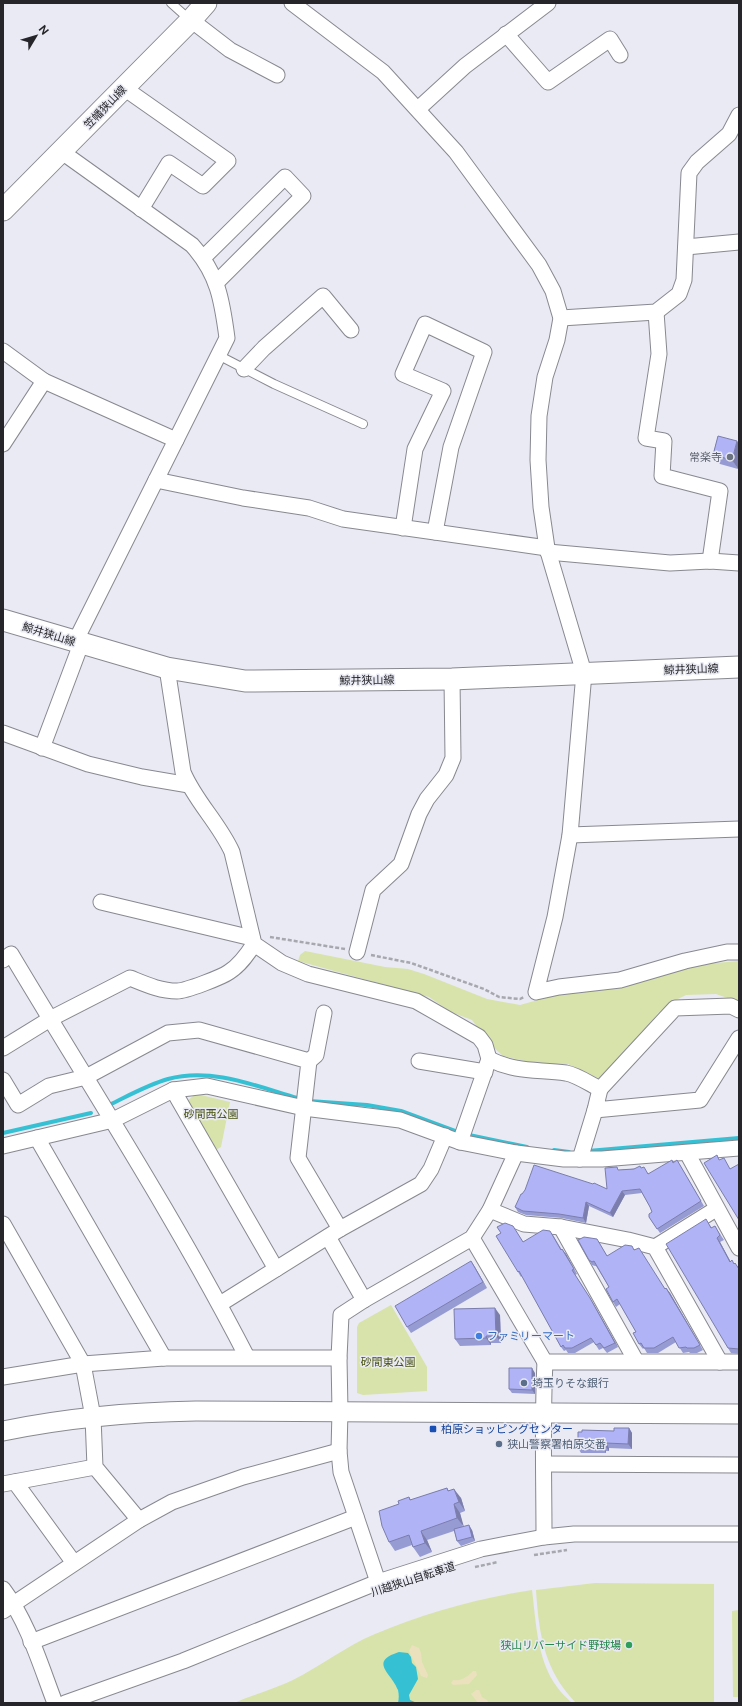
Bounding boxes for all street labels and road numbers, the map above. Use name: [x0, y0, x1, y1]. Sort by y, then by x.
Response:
street label: 笠幡狭山線: [82, 83, 128, 131]
street label: 鯨井狭山線: [21, 620, 77, 648]
street label: 鯨井狭山線: [663, 662, 719, 676]
street label: 鯨井狭山線: [339, 674, 395, 686]
street label: 川越狭山自転車道: [369, 1560, 457, 1598]

